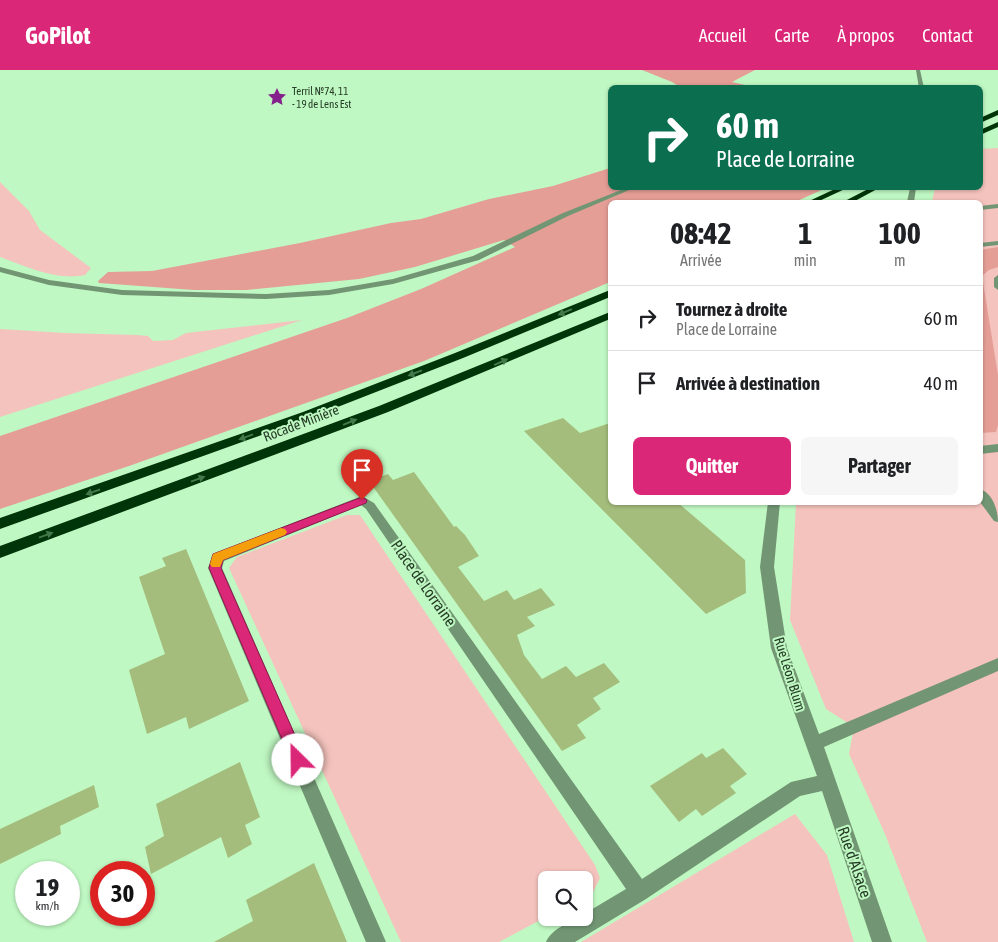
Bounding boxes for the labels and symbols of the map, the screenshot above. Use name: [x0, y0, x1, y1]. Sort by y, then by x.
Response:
place label: Terril №74, 11 - 19 de Lens Est: [292, 85, 352, 110]
place icon: Terril №74, 11 - 19 de Lens Est: [266, 86, 288, 108]
one-way arrow: [558, 309, 572, 317]
one-way arrow: [494, 357, 508, 365]
one-way arrow: [408, 370, 422, 378]
street label: Rocade Minière: [261, 401, 341, 445]
one-way arrow: [343, 418, 358, 425]
one-way arrow: [238, 433, 253, 441]
pin: [341, 449, 383, 500]
one-way arrow: [191, 475, 206, 483]
one-way arrow: [86, 489, 101, 496]
one-way arrow: [39, 531, 54, 539]
street label: Place de Lorraine: [388, 537, 460, 629]
street label: Rue Léon Blum: [771, 635, 809, 713]
position arrow: [271, 733, 323, 785]
street label: Rue d'Alsace: [834, 824, 876, 900]
speed limit sign: 30: [90, 861, 155, 926]

